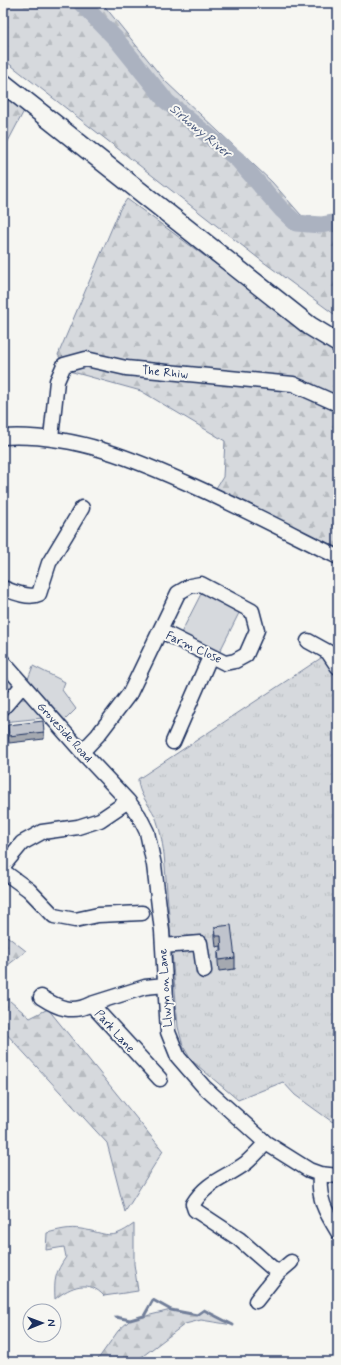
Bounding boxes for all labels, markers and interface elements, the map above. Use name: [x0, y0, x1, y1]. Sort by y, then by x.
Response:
water label: Sirhowy River: [166, 100, 236, 163]
street label: The Rhiw: [141, 363, 189, 383]
street label: Farm Close: [163, 628, 224, 668]
street label: Groveside Road: [33, 699, 96, 766]
street label: Llwyn on Lane: [155, 948, 177, 1028]
street label: Park Lane: [91, 1007, 138, 1057]
north arrow: [22, 1303, 62, 1343]
text: N: [44, 1319, 58, 1327]

